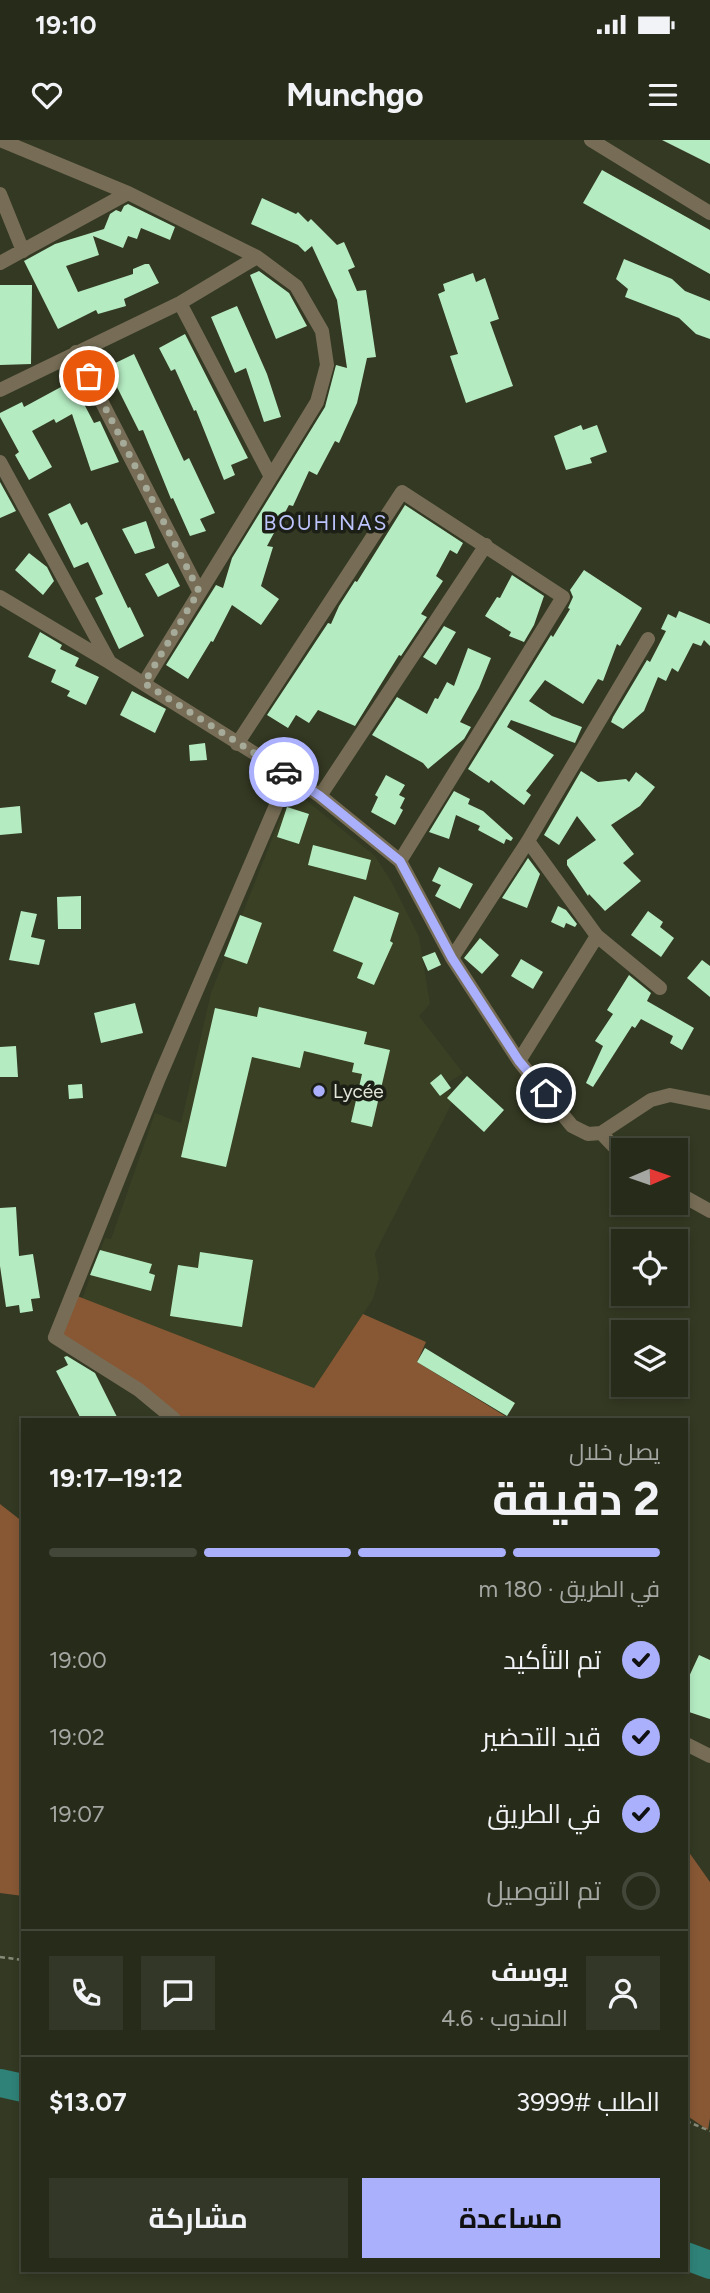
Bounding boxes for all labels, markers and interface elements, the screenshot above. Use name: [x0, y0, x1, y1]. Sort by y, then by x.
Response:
text: 19:10: [35, 9, 97, 41]
icon: heart: [28, 76, 66, 114]
text: Munchgo: [286, 76, 424, 114]
icon: menu: [644, 76, 682, 114]
pin: [59, 346, 119, 406]
icon: bag: [70, 357, 108, 395]
district label: BOUHINAS: [264, 510, 388, 535]
courier: [249, 737, 319, 807]
icon: car: [265, 753, 303, 791]
pin: [516, 1063, 576, 1123]
icon: home: [527, 1074, 565, 1112]
place label: Lycée: [333, 1080, 384, 1103]
marker: Lycée: [311, 1083, 327, 1099]
north arrow: [611, 1138, 688, 1214]
map controls: [611, 1138, 688, 1397]
button: locate: [611, 1229, 688, 1306]
button: layers: [611, 1320, 688, 1397]
text: يصل خلال: [569, 1438, 660, 1466]
text: 19:12–19:17: [49, 1462, 183, 1494]
text: 2 دقيقة: [492, 1471, 660, 1527]
text: في الطريق · 180 m: [479, 1575, 660, 1603]
icon: check: [622, 1641, 660, 1679]
text: تم التأكيد: [503, 1644, 601, 1676]
text: 19:00: [49, 1646, 107, 1674]
icon: check: [622, 1718, 660, 1756]
text: قيد التحضير: [482, 1721, 601, 1753]
text: 19:02: [49, 1723, 105, 1751]
icon: check: [622, 1795, 660, 1833]
text: في الطريق: [487, 1798, 601, 1830]
text: 19:07: [49, 1800, 104, 1828]
text: تم التوصيل: [487, 1875, 601, 1907]
button: phone: [49, 1956, 123, 2030]
button: chat: [141, 1956, 215, 2030]
text: يوسف: [491, 1956, 568, 1988]
button: person: [586, 1956, 660, 2030]
text: المندوب · 4.6: [441, 2004, 568, 2032]
text: $13.07: [49, 2086, 127, 2118]
text: الطلب #3999: [516, 2086, 660, 2118]
button: مشاركة: [49, 2178, 348, 2258]
button: مساعدة: [362, 2178, 660, 2258]

